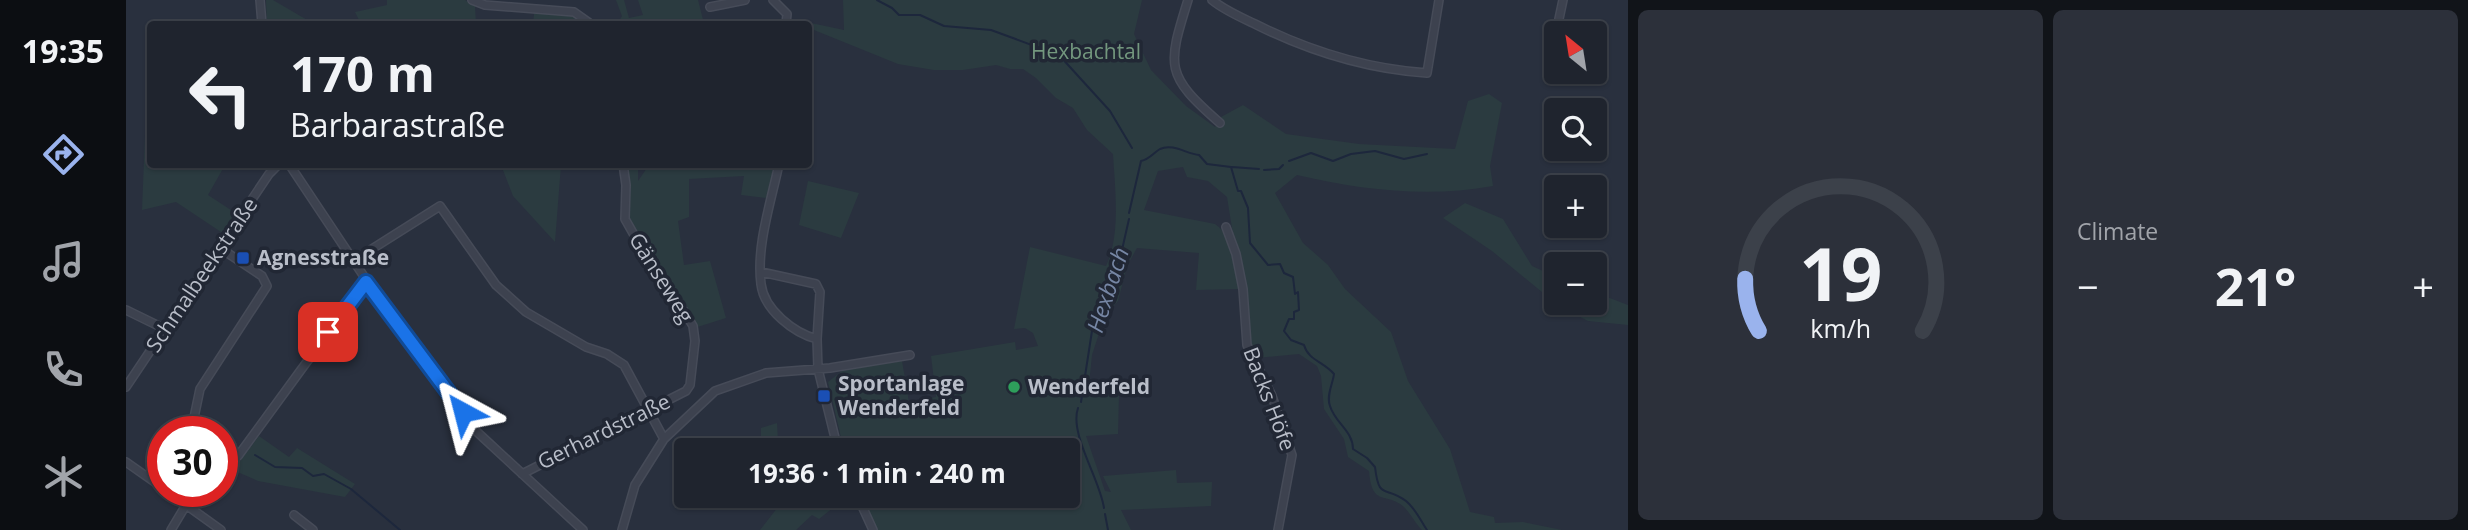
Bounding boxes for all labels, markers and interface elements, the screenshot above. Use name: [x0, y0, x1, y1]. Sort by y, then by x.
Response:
north arrow: [1544, 21, 1606, 84]
map controls: [1544, 21, 1607, 315]
text: 19:35: [22, 29, 104, 72]
park label: Hexbachtal: [1031, 37, 1141, 65]
text: 170 m: [290, 40, 435, 106]
icon: left: [175, 49, 266, 140]
button: search: [1544, 98, 1607, 161]
text: Barbarastraße: [290, 103, 505, 146]
icon: directions: [39, 130, 88, 179]
button: +: [1544, 175, 1607, 238]
street label: Schmalbeekstraße: [139, 192, 263, 357]
text: Climate: [2077, 215, 2158, 247]
text: 19: [1799, 223, 1882, 322]
street label: Gänseweg: [623, 227, 701, 328]
icon: music: [39, 237, 88, 286]
place label: Agnesstraße: [257, 243, 389, 271]
water label: Hexbach: [1078, 243, 1136, 337]
marker: Agnesstraße: [235, 250, 251, 266]
text: 21°: [2215, 250, 2296, 321]
button: −: [1544, 252, 1607, 315]
text: −: [2077, 260, 2099, 312]
text: +: [2412, 260, 2434, 312]
pin: [298, 302, 358, 362]
text: km/h: [1810, 311, 1871, 345]
icon: arrive: [309, 313, 347, 351]
street label: Backs Höfe: [1237, 343, 1302, 454]
icon: phone: [39, 345, 88, 394]
place label: Sportanlage Wenderfeld: [838, 369, 964, 421]
place label: Wenderfeld: [1028, 372, 1150, 400]
position arrow: [426, 375, 500, 449]
marker: Wenderfeld: [1006, 379, 1022, 395]
street label: Gerhardstraße: [533, 387, 675, 475]
marker: Sportanlage Wenderfeld: [816, 388, 832, 404]
speed limit sign: 30: [147, 416, 238, 507]
icon: climate: [39, 452, 88, 501]
text: 19:36 · 1 min · 240 m: [748, 455, 1006, 491]

